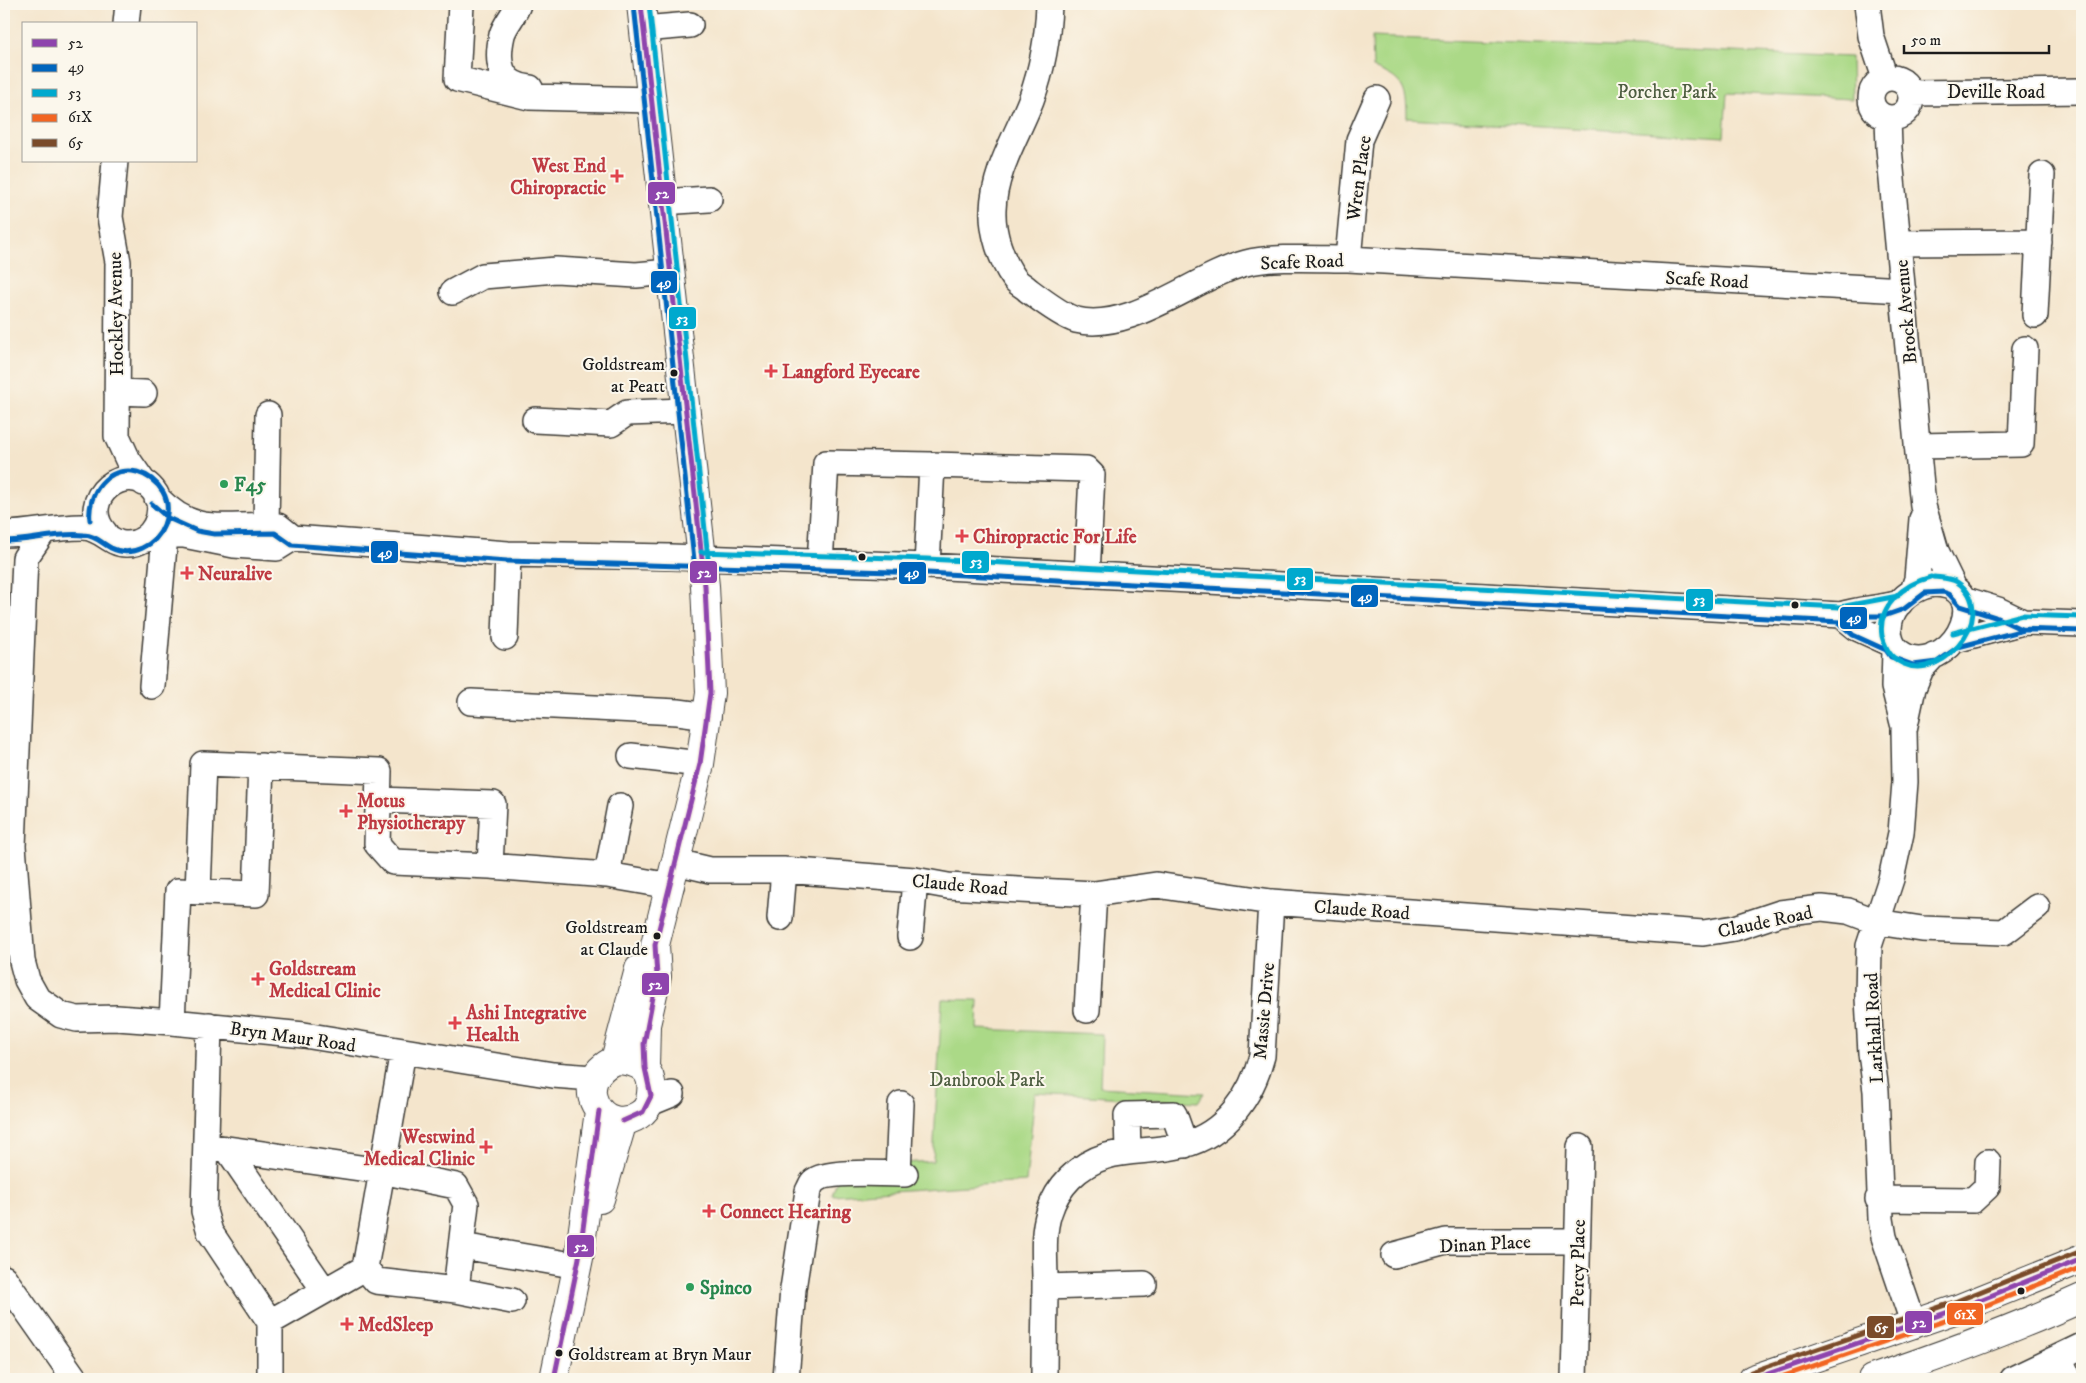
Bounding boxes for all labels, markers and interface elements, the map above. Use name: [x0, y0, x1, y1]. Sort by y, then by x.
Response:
legend: [22, 22, 198, 162]
scale bar: [1904, 22, 2048, 54]
text: 50 m: [1911, 31, 1941, 50]
text: 52: [68, 34, 83, 53]
text: 49: [68, 58, 84, 77]
park label: Porcher Park: [1617, 81, 1717, 104]
street label: Deville Road: [1947, 81, 2045, 104]
text: 53: [68, 84, 81, 103]
text: 61X: [68, 108, 92, 127]
text: 65: [68, 134, 84, 153]
street label: Wren Place: [1342, 134, 1377, 223]
place label: West End Chiropractic: [510, 155, 607, 200]
marker: West End Chiropractic: [610, 169, 624, 183]
line badge: 52: [647, 181, 676, 205]
text: 52: [654, 185, 670, 203]
street label: Scafe Road: [1260, 250, 1345, 275]
street label: Hockley Avenue: [104, 252, 129, 376]
street label: Brock Avenue: [1890, 259, 1923, 365]
street label: Scafe Road: [1665, 267, 1750, 294]
line badge: 49: [650, 270, 678, 294]
text: 49: [655, 274, 672, 292]
line badge: 53: [668, 306, 697, 330]
text: 53: [675, 310, 688, 328]
place label: Goldstream at Peatt: [582, 354, 665, 398]
place label: Langford Eyecare: [782, 361, 920, 384]
marker: Langford Eyecare: [764, 364, 778, 378]
marker: Goldstream at Peatt: [669, 368, 679, 378]
place label: F45: [234, 474, 266, 497]
marker: F45: [218, 478, 230, 490]
place label: Chiropractic For Life: [973, 526, 1137, 549]
marker: Chiropractic For Life: [955, 529, 969, 543]
line badge: 49: [370, 540, 399, 564]
text: 49: [376, 544, 393, 562]
line badge: 53: [961, 550, 990, 574]
unlabelled marker: [857, 552, 867, 562]
text: 53: [969, 553, 982, 571]
line badge: 52: [689, 560, 718, 584]
line badge: 49: [898, 561, 927, 585]
place label: Neuralive: [198, 563, 272, 586]
text: 52: [696, 564, 712, 582]
text: 49: [903, 564, 920, 582]
marker: Neuralive: [180, 566, 194, 580]
line badge: 53: [1286, 567, 1314, 591]
text: 53: [1293, 570, 1306, 588]
line badge: 49: [1350, 584, 1379, 608]
text: 49: [1356, 588, 1373, 606]
line badge: 53: [1685, 588, 1714, 612]
text: 53: [1692, 591, 1705, 609]
unlabelled marker: [1790, 600, 1800, 610]
line badge: 49: [1839, 606, 1868, 630]
text: 49: [1845, 609, 1862, 627]
place label: Motus Physiotherapy: [357, 790, 466, 835]
marker: Motus Physiotherapy: [339, 804, 353, 818]
street label: Claude Road: [911, 870, 1009, 901]
street label: Claude Road: [1313, 896, 1411, 925]
street label: Claude Road: [1716, 901, 1815, 944]
place label: Goldstream at Claude: [565, 917, 648, 961]
marker: Goldstream at Claude: [652, 931, 662, 941]
place label: Goldstream Medical Clinic: [269, 958, 381, 1003]
street label: Massie Drive: [1249, 962, 1280, 1061]
street label: Larkhall Road: [1860, 971, 1889, 1084]
marker: Goldstream Medical Clinic: [251, 972, 265, 986]
line badge: 52: [641, 972, 670, 996]
text: 52: [647, 976, 663, 994]
place label: Ashi Integrative Health: [465, 1002, 587, 1047]
marker: Ashi Integrative Health: [448, 1016, 462, 1030]
street label: Bryn Maur Road: [228, 1017, 358, 1058]
park label: Danbrook Park: [929, 1069, 1045, 1092]
place label: Westwind Medical Clinic: [363, 1126, 476, 1171]
marker: Westwind Medical Clinic: [479, 1140, 493, 1154]
place label: Connect Hearing: [720, 1201, 851, 1224]
marker: Connect Hearing: [702, 1204, 716, 1218]
street label: Percy Place: [1566, 1219, 1591, 1307]
street label: Dinan Place: [1439, 1231, 1532, 1258]
line badge: 52: [566, 1234, 595, 1258]
text: 52: [573, 1238, 589, 1256]
place label: Spinco: [700, 1277, 752, 1300]
marker: Spinco: [684, 1281, 696, 1293]
unlabelled marker: [2016, 1286, 2026, 1296]
line badge: 61X: [1946, 1302, 1984, 1326]
text: 61X: [1954, 1306, 1977, 1324]
line badge: 52: [1904, 1310, 1933, 1334]
place label: MedSleep: [358, 1314, 434, 1337]
text: 52: [1911, 1314, 1927, 1332]
line badge: 65: [1866, 1315, 1895, 1339]
marker: MedSleep: [340, 1317, 354, 1331]
text: 65: [1874, 1319, 1888, 1337]
place label: Goldstream at Bryn Maur: [568, 1344, 751, 1366]
marker: Goldstream at Bryn Maur: [554, 1348, 564, 1358]

